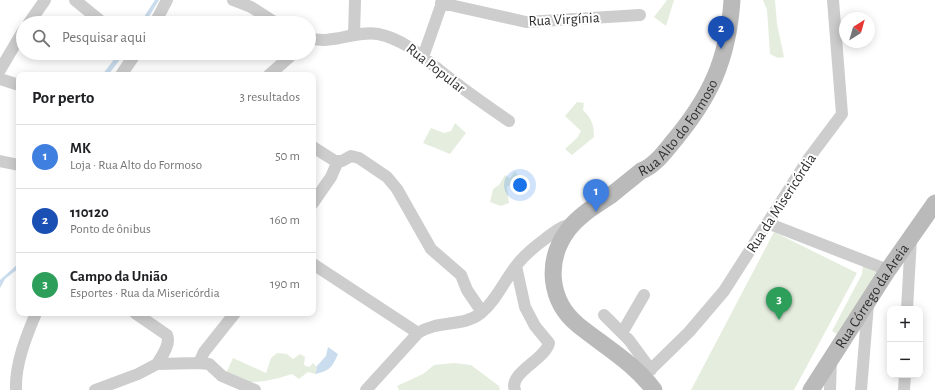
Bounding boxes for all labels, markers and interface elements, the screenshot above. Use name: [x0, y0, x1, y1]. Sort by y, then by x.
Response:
street label: Rua Virgínia: [528, 10, 600, 29]
north arrow: [839, 12, 875, 48]
search box: [16, 16, 316, 60]
pin: 2: [708, 16, 734, 49]
icon: search: [30, 27, 52, 49]
text: Pesquisar aqui: [62, 30, 146, 45]
street label: Rua Popular: [403, 41, 468, 96]
street label: Rua Alto do Formoso: [636, 77, 721, 179]
text: Por perto: [32, 89, 95, 106]
text: 3 resultados: [240, 91, 300, 104]
text: MK: [70, 141, 91, 156]
text: 1: [43, 150, 47, 163]
text: 50 m: [275, 150, 300, 163]
street label: Rua da Misericórdia: [744, 151, 819, 256]
text: Loja · Rua Alto do Formoso: [70, 159, 202, 172]
your location: [510, 175, 530, 195]
pin: 1: [583, 179, 609, 212]
text: 110120: [70, 205, 109, 220]
text: 2: [42, 214, 48, 227]
text: 160 m: [270, 214, 300, 227]
text: Ponto de ônibus: [70, 223, 151, 236]
street label: Rua Córrego da Areia: [833, 241, 912, 351]
text: Campo da União: [70, 269, 168, 284]
text: 3: [42, 278, 48, 291]
text: 190 m: [270, 278, 300, 291]
text: Esportes · Rua da Misericórdia: [70, 287, 220, 300]
pin: 3: [766, 287, 792, 320]
map controls: [887, 306, 923, 378]
button: +: [887, 306, 923, 342]
button: −: [887, 342, 923, 378]

